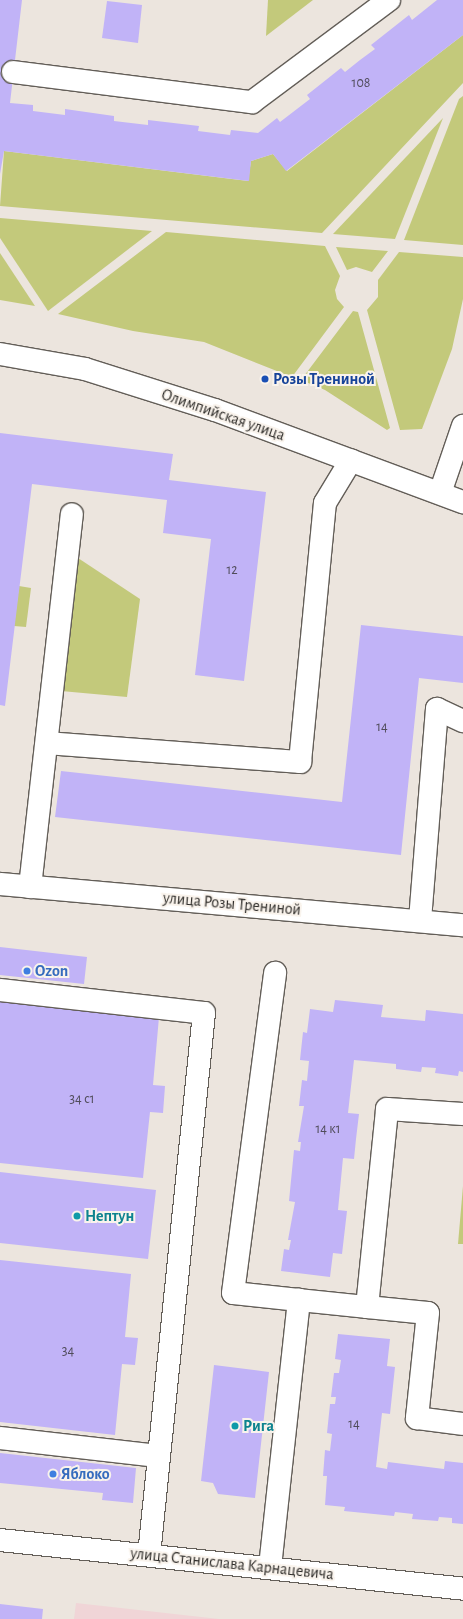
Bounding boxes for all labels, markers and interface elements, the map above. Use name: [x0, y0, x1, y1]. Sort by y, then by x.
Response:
house number: 108: [352, 75, 370, 91]
place label: Розы Трениной: [273, 369, 375, 389]
marker: Розы Трениной: [260, 374, 270, 384]
street label: Олимпийская улица: [159, 385, 287, 445]
house number: 12: [226, 562, 238, 578]
house number: 14: [376, 719, 388, 735]
street label: улица Розы Трениной: [162, 888, 302, 920]
place label: Ozon: [35, 961, 68, 981]
marker: Ozon: [22, 966, 32, 976]
house number: 34 с1: [69, 1091, 95, 1107]
house number: 14 к1: [315, 1121, 341, 1137]
place label: Нептун: [85, 1206, 134, 1226]
marker: Нептун: [72, 1211, 82, 1221]
house number: 34: [62, 1343, 74, 1359]
place label: Рига: [243, 1416, 274, 1436]
house number: 14: [348, 1416, 360, 1432]
marker: Рига: [230, 1421, 240, 1431]
place label: Яблоко: [61, 1464, 110, 1484]
marker: Яблоко: [48, 1469, 58, 1479]
street label: улица Станислава Карнацевича: [129, 1544, 335, 1584]

